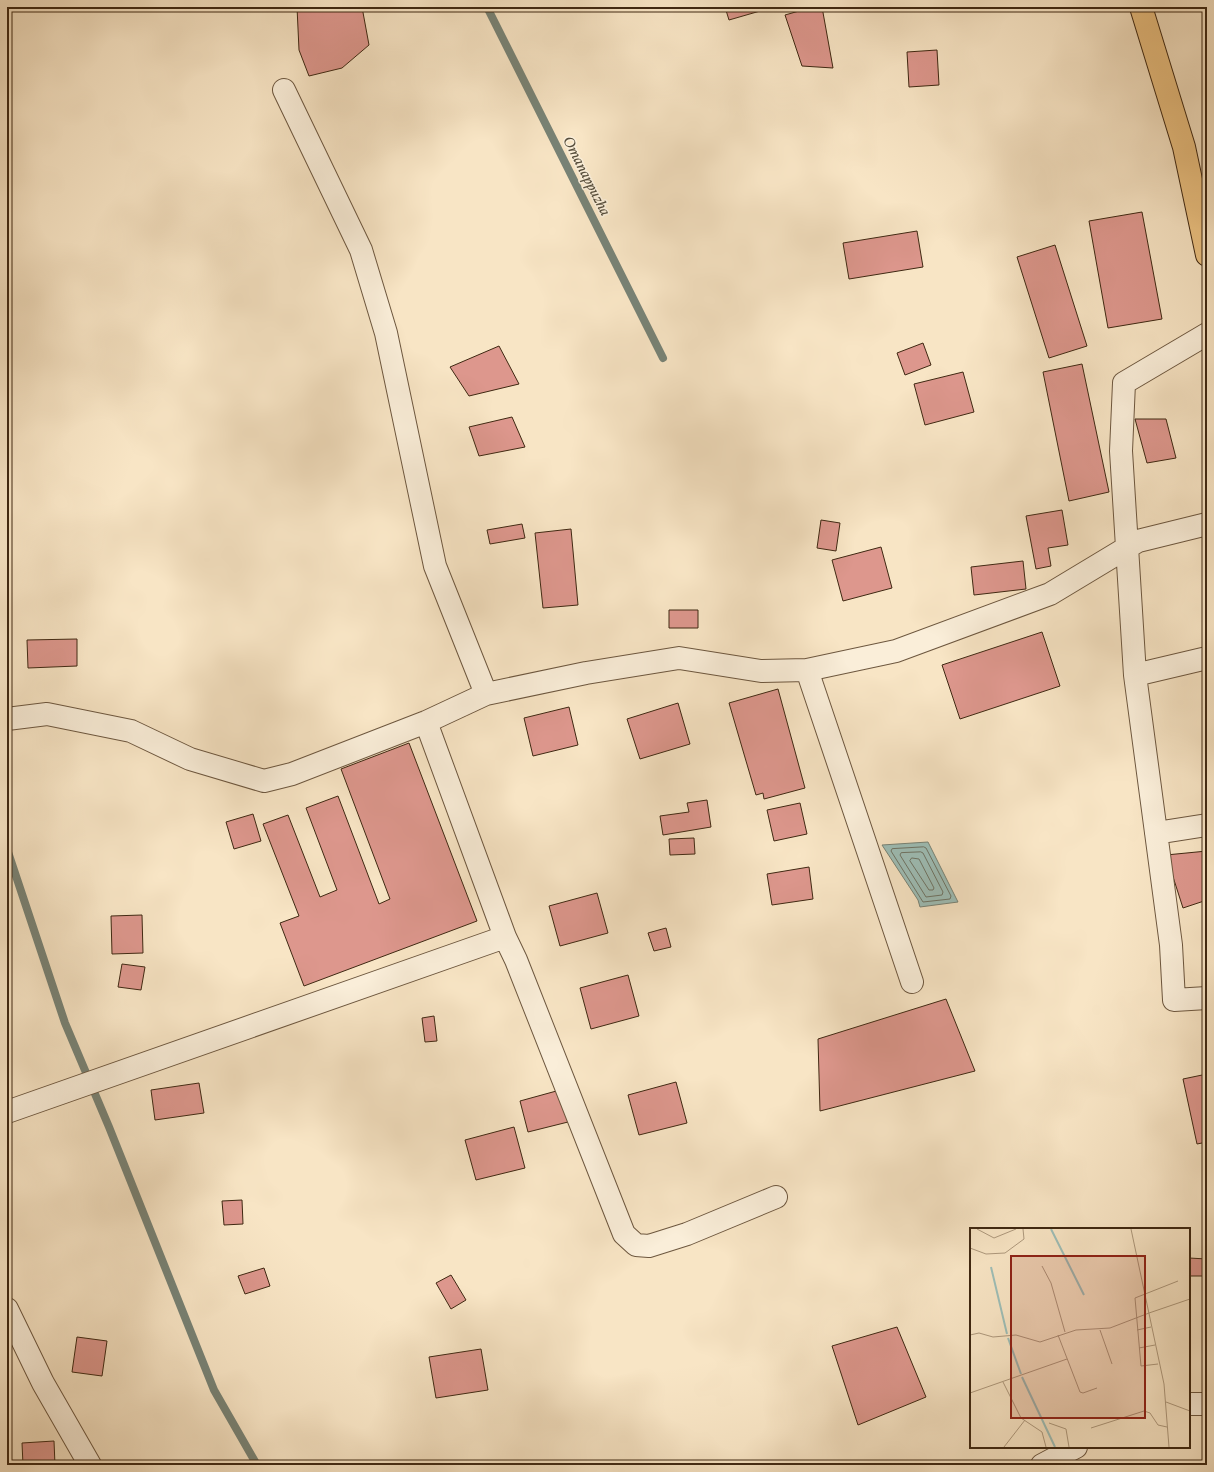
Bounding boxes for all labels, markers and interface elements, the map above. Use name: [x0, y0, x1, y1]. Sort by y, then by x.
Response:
water label: Omanappuzha: [557, 133, 615, 220]
inset map: [970, 1228, 1190, 1448]

